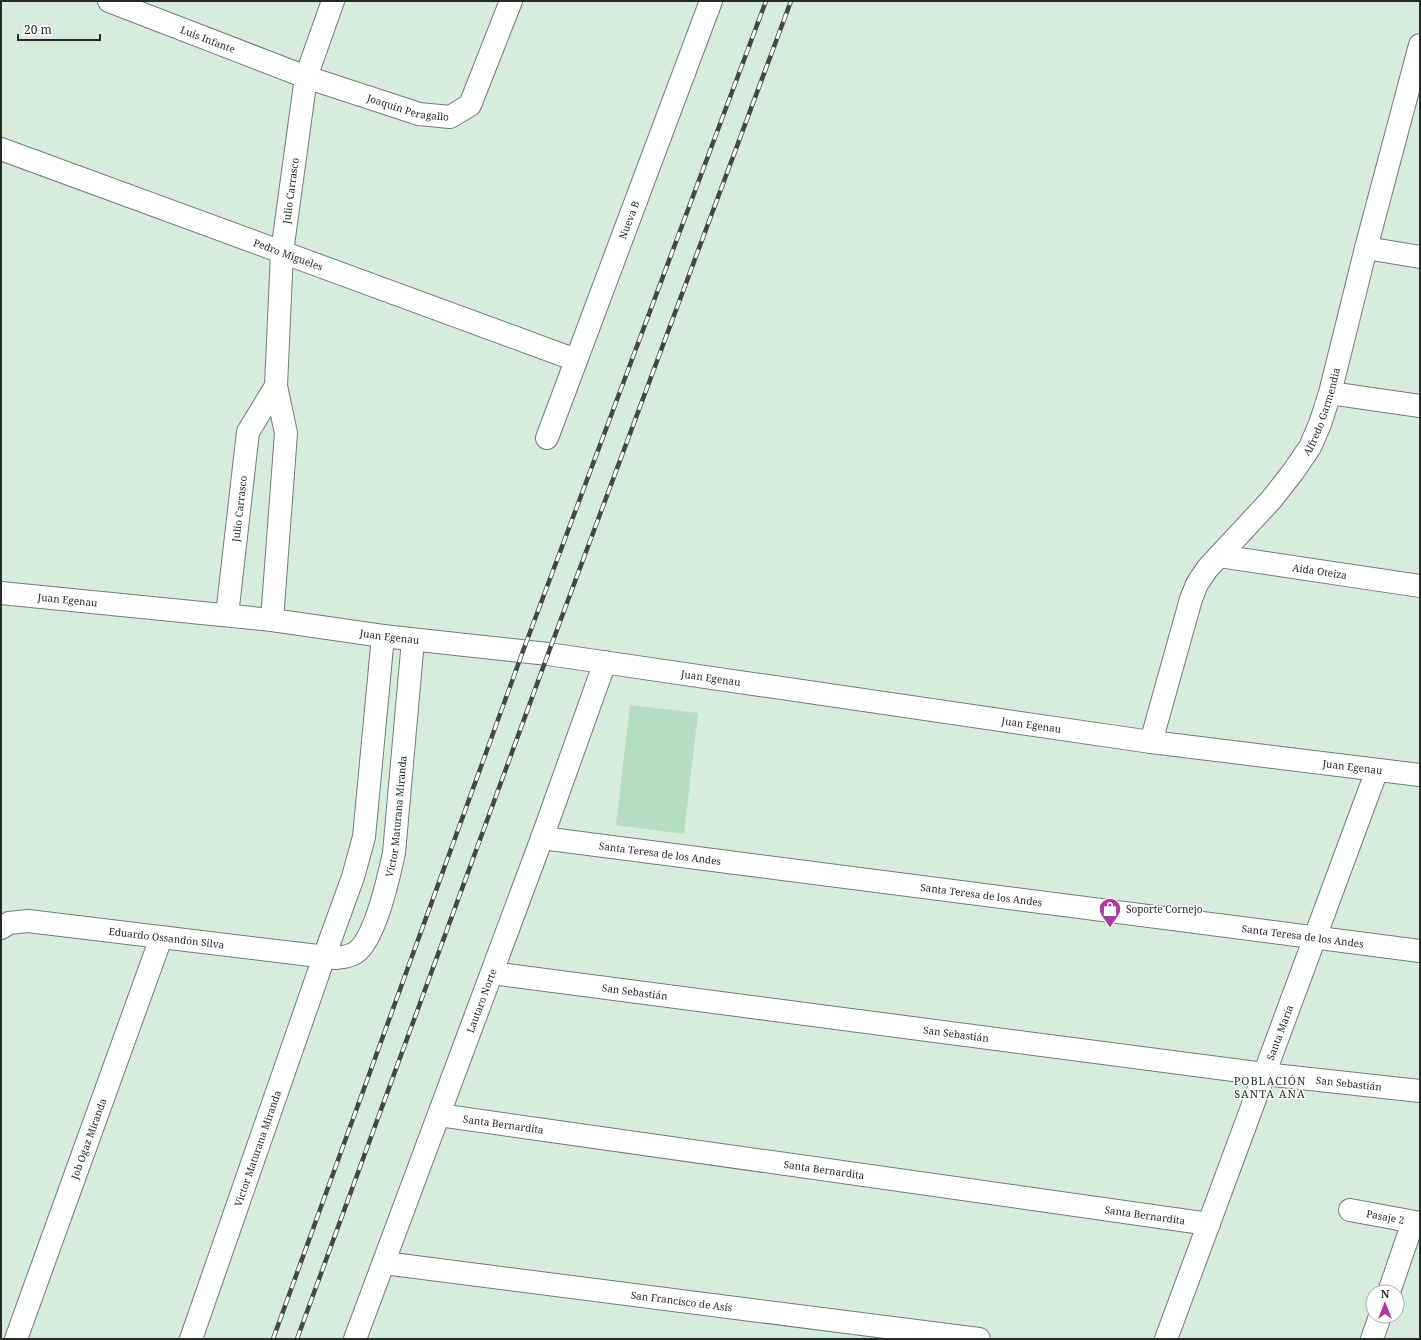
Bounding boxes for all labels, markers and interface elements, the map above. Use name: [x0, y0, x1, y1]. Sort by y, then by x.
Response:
scale bar: [18, 16, 100, 42]
text: 20 m: [24, 21, 52, 38]
street label: Luis Infante: [178, 22, 237, 56]
street label: Joaquin Peragallo: [364, 90, 450, 124]
street label: Julio Carrasco: [279, 157, 302, 226]
street label: Nueva B: [615, 199, 642, 241]
street label: Pedro Migueles: [251, 235, 326, 274]
street label: Alfredo Garmendia: [1299, 366, 1343, 458]
street label: Julio Carrasco: [228, 475, 250, 544]
street label: Aida Oteiza: [1292, 560, 1348, 582]
street label: Juan Egenau: [36, 590, 99, 610]
street label: Juan Egenau: [358, 626, 421, 647]
street label: Juan Egenau: [679, 666, 742, 689]
street label: Juan Egenau: [1000, 713, 1063, 736]
street label: Victor Maturana Miranda: [382, 755, 410, 878]
street label: Juan Egenau: [1321, 756, 1384, 777]
street label: Santa Teresa de los Andes: [598, 838, 722, 868]
street label: Santa Teresa de los Andes: [920, 880, 1044, 909]
shop icon: Soporte Cornejo: [1097, 896, 1123, 929]
place label: Soporte Cornejo: [1126, 902, 1203, 916]
street label: Santa Teresa de los Andes: [1241, 921, 1365, 951]
street label: Eduardo Ossandón Silva: [108, 924, 225, 952]
street label: Lautaro Norte: [463, 967, 500, 1035]
street label: San Sebastián: [601, 980, 669, 1003]
street label: Santa María: [1263, 1002, 1296, 1062]
street label: San Sebastián: [922, 1022, 990, 1045]
district label: POBLACIÓN SANTA ANA: [1234, 1073, 1306, 1101]
street label: San Sebastián: [1315, 1073, 1383, 1094]
street label: Victor Maturana Miranda: [231, 1088, 284, 1208]
street label: Job Ogaz Miranda: [67, 1096, 110, 1182]
street label: Santa Bernardita: [462, 1111, 545, 1137]
street label: Santa Bernardita: [783, 1157, 866, 1182]
street label: Santa Bernardita: [1104, 1202, 1187, 1228]
street label: Pasaje 2: [1365, 1206, 1406, 1227]
north arrow: [1365, 1284, 1405, 1324]
text: N: [1381, 1286, 1390, 1301]
street label: San Francisco de Asís: [630, 1288, 734, 1314]

